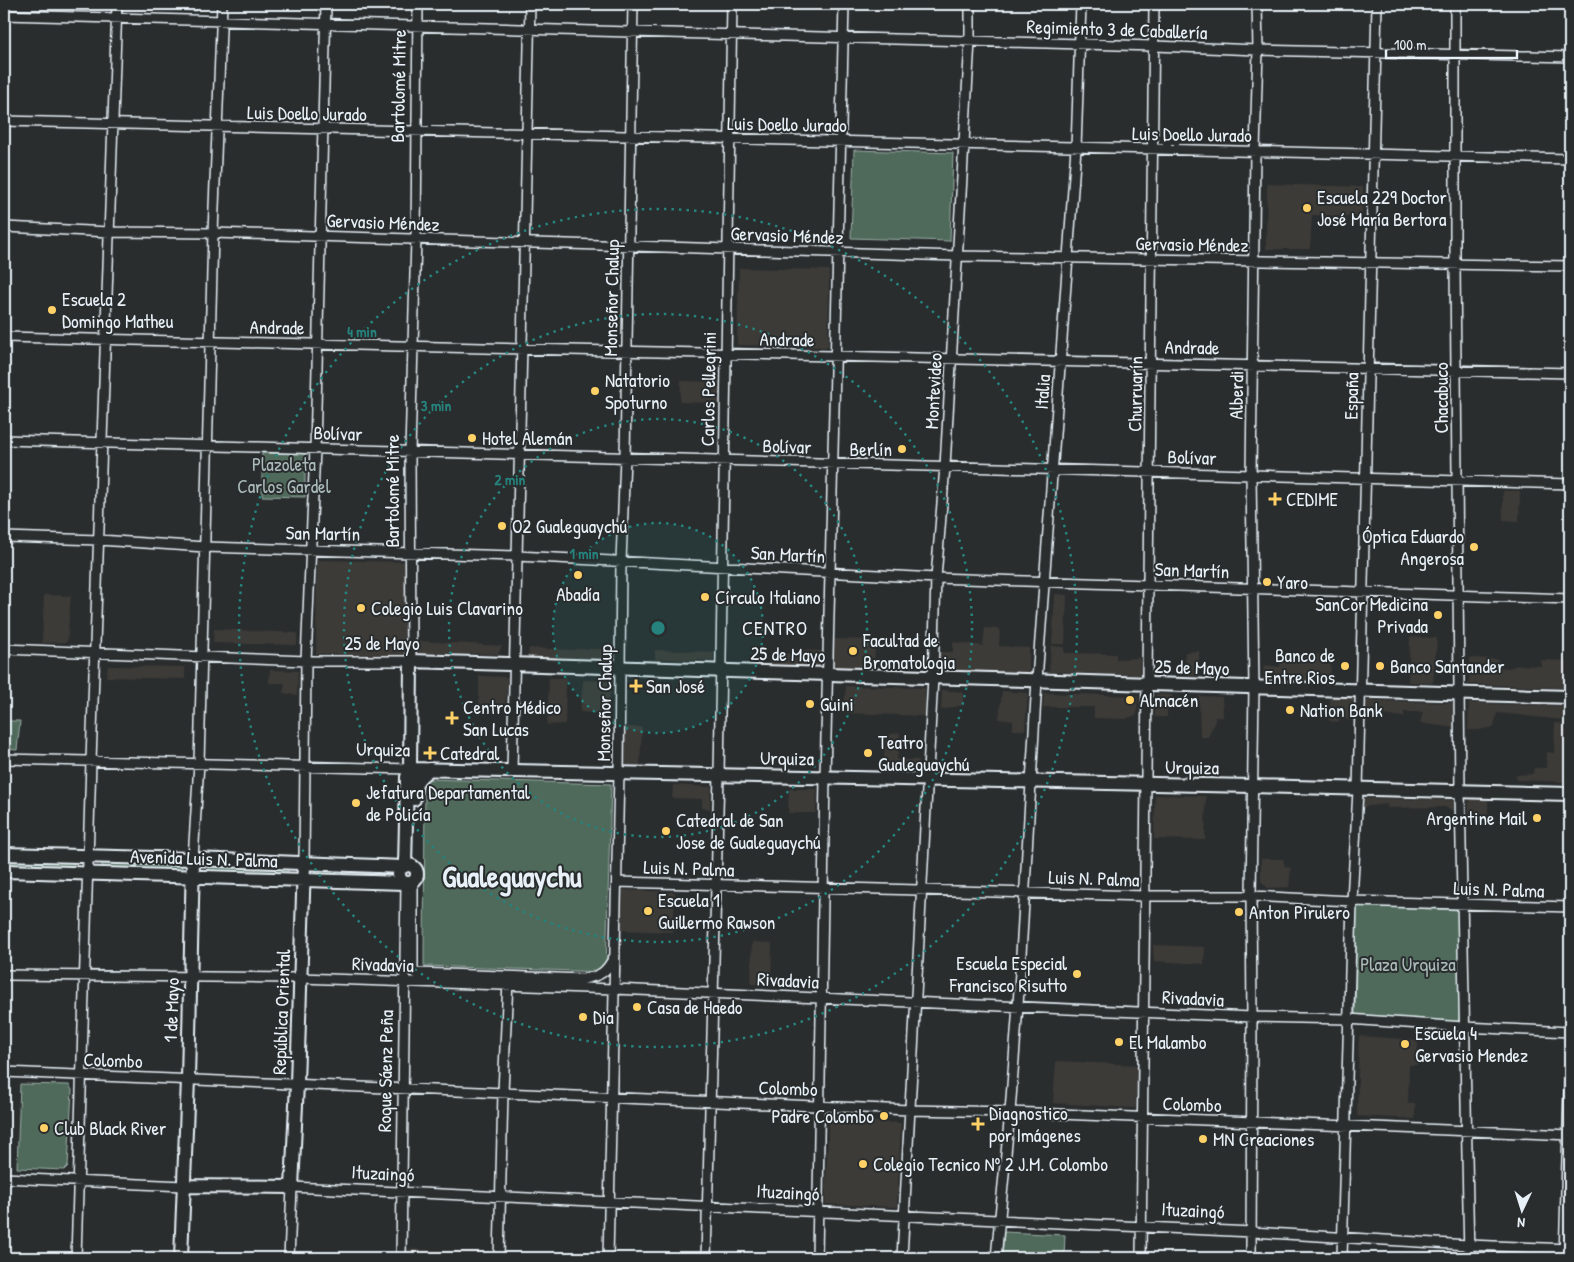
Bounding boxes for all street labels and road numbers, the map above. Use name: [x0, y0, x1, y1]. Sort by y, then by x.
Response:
street label: Regimiento 3 de Caballería: [1026, 13, 1208, 45]
street label: Bartolomé Mitre: [384, 29, 412, 143]
street label: Luis Doello Jurado: [247, 99, 367, 127]
street label: Luis Doello Jurado: [727, 110, 847, 138]
street label: Luis Doello Jurado: [1132, 120, 1252, 148]
street label: Gervasio Méndez: [326, 207, 440, 237]
street label: Gervasio Méndez: [730, 220, 844, 250]
street label: Gervasio Méndez: [1135, 230, 1249, 258]
street label: Monseñor Chalup: [597, 239, 625, 357]
street label: Andrade: [249, 314, 305, 340]
street label: Andrade: [759, 326, 815, 352]
street label: Carlos Pellegrini: [694, 331, 722, 447]
street label: Andrade: [1164, 334, 1220, 360]
street label: Montevideo: [918, 352, 948, 430]
street label: Churruarín: [1121, 356, 1149, 432]
street label: Chacabuco: [1428, 362, 1454, 434]
street label: Alberdi: [1223, 370, 1249, 420]
street label: España: [1338, 372, 1364, 420]
street label: Italia: [1028, 373, 1056, 410]
street label: Bolívar: [313, 419, 364, 447]
street label: Bolívar: [762, 432, 813, 460]
street label: Bartolomé Mitre: [379, 434, 405, 548]
street label: Bolívar: [1167, 443, 1218, 471]
street label: San Martín: [285, 519, 361, 547]
street label: San Martín: [750, 539, 826, 569]
street label: San Martín: [1154, 556, 1230, 584]
street label: 25 de Mayo: [344, 630, 420, 656]
street label: 25 de Mayo: [750, 640, 826, 668]
street label: Monseñor Chalup: [590, 644, 618, 762]
street label: 25 de Mayo: [1154, 653, 1230, 681]
street label: Urquiza: [356, 736, 411, 762]
street label: Urquiza: [760, 745, 815, 771]
street label: Urquiza: [1165, 754, 1220, 780]
street label: Avenida Luis N. Palma: [130, 842, 279, 874]
street label: Luis N. Palma: [643, 853, 736, 883]
street label: Luis N. Palma: [1048, 863, 1141, 893]
street label: Luis N. Palma: [1453, 874, 1546, 904]
street label: República Oriental: [266, 948, 296, 1075]
street label: Rivadavia: [352, 950, 415, 978]
street label: Rivadavia: [756, 965, 820, 995]
street label: 1 de Mayo: [157, 977, 185, 1043]
street label: Rivadavia: [1161, 983, 1225, 1013]
street label: Roque Sáenz Peña: [371, 1009, 399, 1132]
street label: Colombo: [83, 1046, 143, 1074]
street label: Colombo: [758, 1074, 818, 1102]
street label: Colombo: [1162, 1090, 1222, 1118]
street label: Ituzaingó: [351, 1158, 416, 1188]
street label: Ituzaingó: [756, 1177, 821, 1207]
street label: Ituzaingó: [1161, 1195, 1226, 1225]

